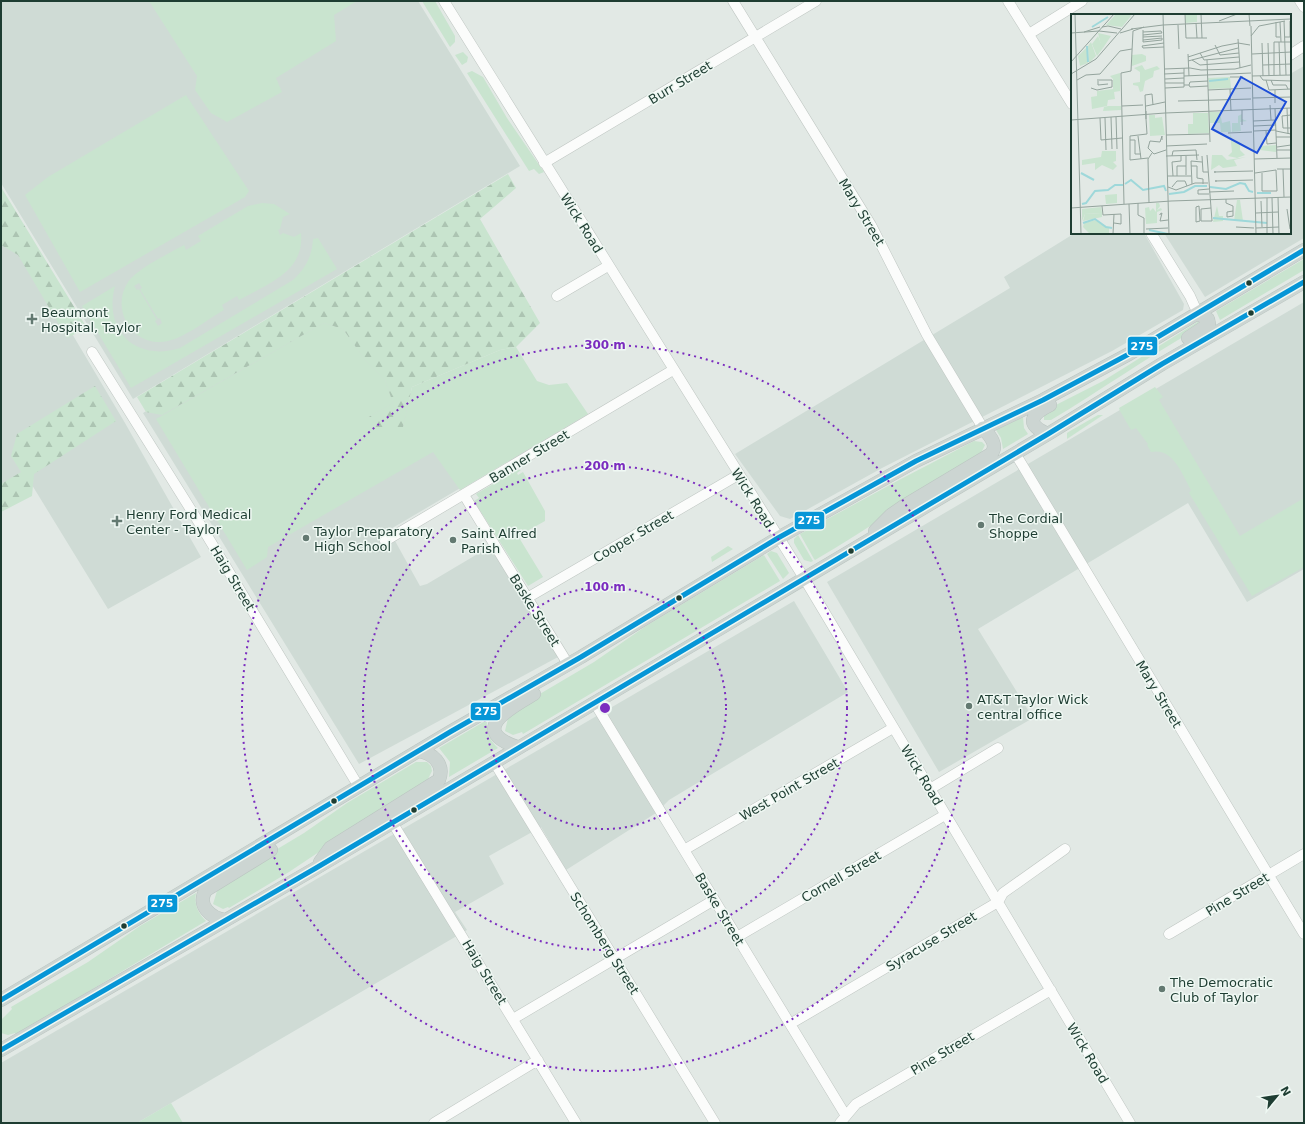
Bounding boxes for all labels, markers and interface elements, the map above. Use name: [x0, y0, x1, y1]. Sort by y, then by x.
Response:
inset map: [1071, 14, 1291, 234]
street label: Burr Street: [646, 58, 715, 107]
street label: Mary Street: [836, 176, 888, 249]
street label: Wick Road: [557, 191, 606, 256]
unlabelled marker: [1244, 278, 1254, 288]
place label: Beaumont Hospital, Taylor: [41, 305, 141, 335]
unlabelled marker: [1246, 308, 1256, 318]
marker: Beaumont Hospital, Taylor: [26, 313, 38, 325]
line badge: 275: [1127, 336, 1158, 356]
text: 300 m: [584, 338, 626, 352]
text: 275: [1131, 340, 1153, 353]
street label: Banner Street: [487, 427, 572, 486]
text: 200 m: [584, 459, 626, 473]
street label: Wick Road: [728, 466, 777, 531]
place label: Henry Ford Medical Center - Taylor: [126, 507, 251, 537]
street label: Cooper Street: [590, 507, 676, 565]
line badge: 275: [794, 511, 825, 530]
place label: The Cordial Shoppe: [988, 511, 1063, 541]
text: 275: [798, 514, 820, 527]
marker: Henry Ford Medical Center - Taylor: [111, 515, 123, 527]
marker: The Cordial Shoppe: [976, 520, 986, 530]
place label: Taylor Preparatory High School: [313, 524, 433, 554]
place label: Saint Alfred Parish: [461, 526, 537, 556]
marker: Taylor Preparatory High School: [301, 533, 311, 543]
marker: Saint Alfred Parish: [448, 535, 458, 545]
street label: Haig Street: [207, 543, 258, 614]
unlabelled marker: [846, 546, 856, 556]
street label: Baske Street: [506, 571, 563, 649]
text: 100 m: [584, 580, 626, 594]
unlabelled marker: [674, 593, 684, 603]
street label: Mary Street: [1133, 658, 1185, 731]
place label: AT&T Taylor Wick central office: [977, 692, 1089, 722]
centre of rings: [598, 701, 612, 715]
marker: AT&T Taylor Wick central office: [964, 701, 974, 711]
line badge: 275: [470, 702, 501, 721]
text: 275: [475, 705, 497, 718]
street label: Wick Road: [898, 742, 945, 808]
street label: West Point Street: [737, 755, 842, 824]
unlabelled marker: [329, 796, 339, 806]
unlabelled marker: [409, 805, 419, 815]
street label: Cornell Street: [799, 848, 884, 905]
street label: Baske Street: [692, 870, 747, 948]
street label: Pine Street: [1203, 870, 1272, 919]
street label: Schomberg Street: [567, 889, 642, 997]
line badge: 275: [147, 894, 178, 913]
text: 275: [151, 897, 173, 910]
street label: Syracuse Street: [883, 908, 979, 974]
unlabelled marker: [119, 921, 129, 931]
street label: Haig Street: [459, 937, 510, 1008]
place label: The Democratic Club of Taylor: [1169, 975, 1273, 1005]
marker: The Democratic Club of Taylor: [1157, 984, 1167, 994]
street label: Wick Road: [1064, 1020, 1111, 1086]
street label: Pine Street: [908, 1029, 977, 1078]
north arrow: [1257, 1076, 1297, 1116]
text: N: [1277, 1084, 1293, 1099]

